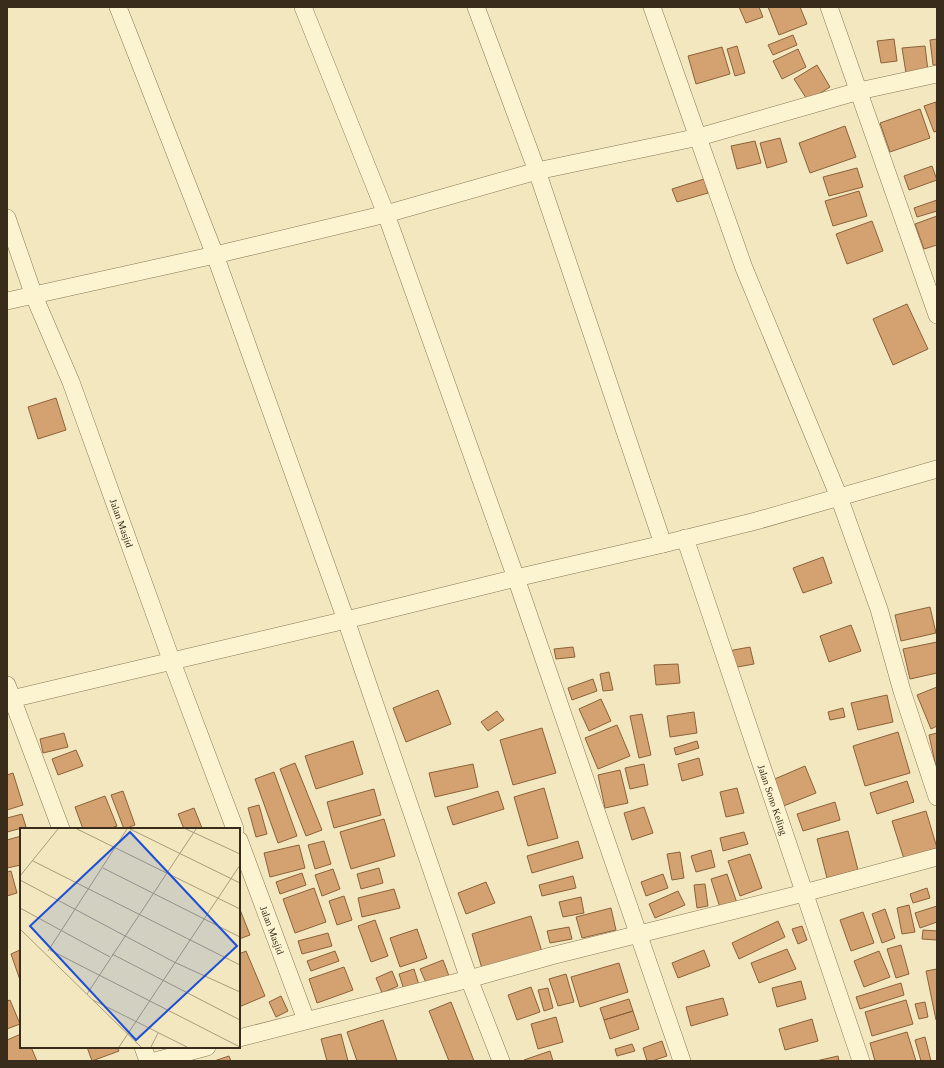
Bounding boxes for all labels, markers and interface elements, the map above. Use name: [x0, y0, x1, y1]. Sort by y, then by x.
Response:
street label: Jalan Masjid: [108, 497, 136, 549]
street label: Jalan Sono Keling: [756, 763, 790, 836]
inset map: [20, 828, 240, 1048]
street label: Jalan Masjid: [258, 904, 287, 956]

